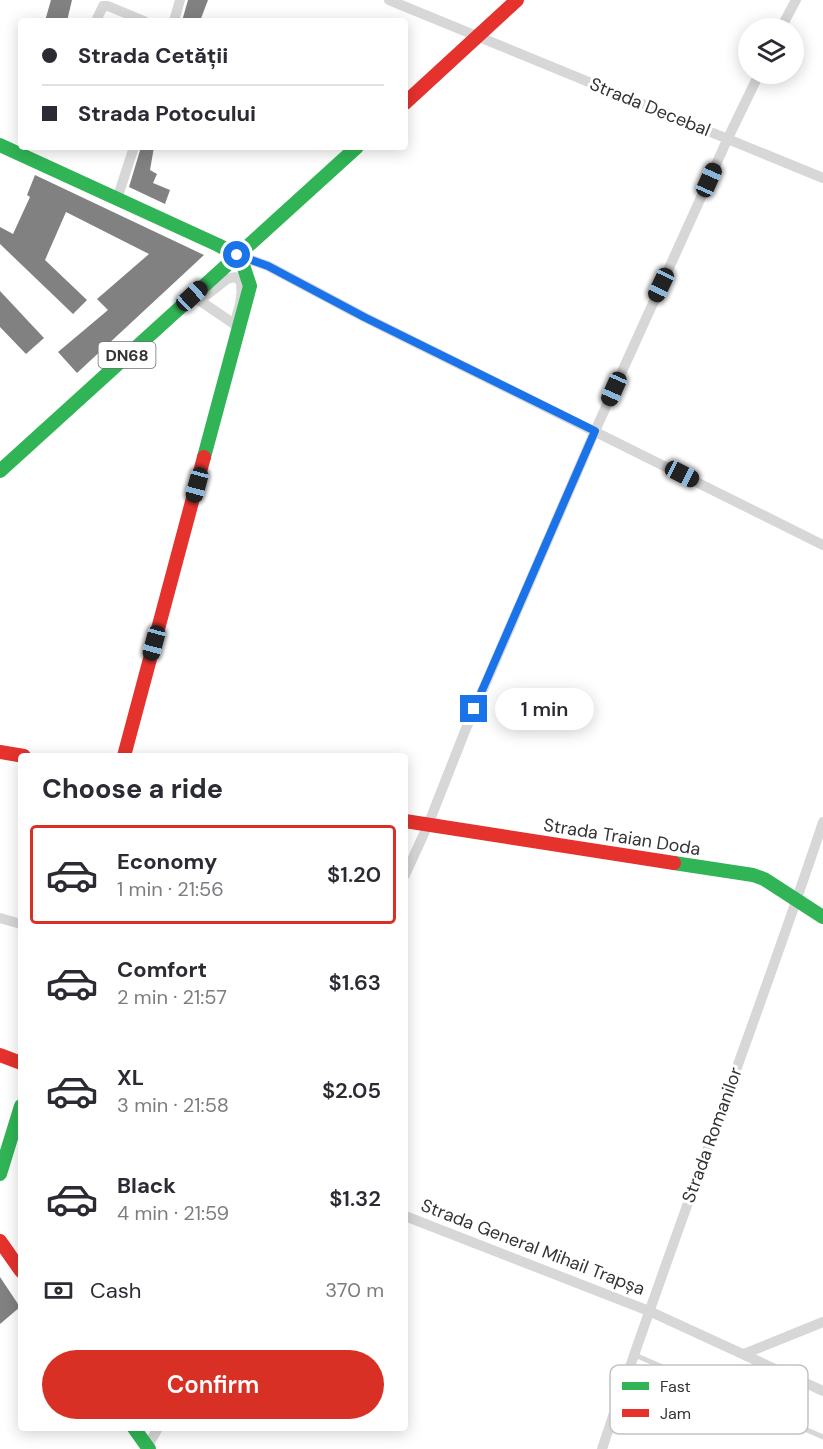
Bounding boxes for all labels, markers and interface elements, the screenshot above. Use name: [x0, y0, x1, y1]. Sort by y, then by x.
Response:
map controls: [738, 18, 804, 84]
button: layers: [738, 18, 804, 84]
text: Strada Cetății: [78, 41, 228, 70]
street label: Strada Decebal: [586, 72, 714, 142]
text: Strada Potocului: [78, 99, 256, 128]
car: [693, 160, 725, 200]
route start: [223, 241, 250, 268]
car: [645, 265, 677, 305]
car: [173, 277, 211, 315]
road number: DN68: [98, 342, 156, 368]
car: [598, 369, 630, 409]
car: [662, 458, 702, 490]
car: [184, 465, 210, 505]
car: [141, 623, 167, 663]
callout: 1 min: [495, 688, 594, 730]
route end: [460, 695, 487, 722]
text: 1 min: [521, 696, 568, 722]
text: Choose a ride: [42, 771, 223, 806]
street label: Strada Traian Doda: [542, 813, 702, 861]
text: Economy: [117, 847, 217, 876]
icon: car: [45, 848, 99, 902]
text: $1.20: [327, 860, 381, 889]
text: 1 min · 21:56: [117, 876, 224, 902]
text: Comfort: [117, 955, 207, 984]
icon: car: [45, 956, 99, 1010]
text: $1.63: [329, 968, 381, 997]
text: 2 min · 21:57: [117, 984, 227, 1010]
text: XL: [117, 1063, 144, 1092]
icon: car: [45, 1064, 99, 1118]
street label: Strada Romanilor: [676, 1064, 748, 1206]
text: $2.05: [322, 1076, 381, 1105]
text: 3 min · 21:58: [117, 1092, 229, 1118]
text: Black: [117, 1171, 176, 1200]
icon: car: [45, 1172, 99, 1226]
text: $1.32: [329, 1184, 381, 1213]
street label: Strada General Mihail Trapșa: [418, 1193, 648, 1301]
text: 4 min · 21:59: [117, 1200, 229, 1226]
icon: cash: [42, 1274, 75, 1307]
text: Cash: [90, 1276, 141, 1305]
text: 370 m: [325, 1277, 384, 1303]
button: Confirm: [42, 1350, 384, 1419]
legend: [610, 1365, 808, 1434]
text: Fast: [660, 1376, 691, 1397]
text: Jam: [660, 1403, 691, 1424]

